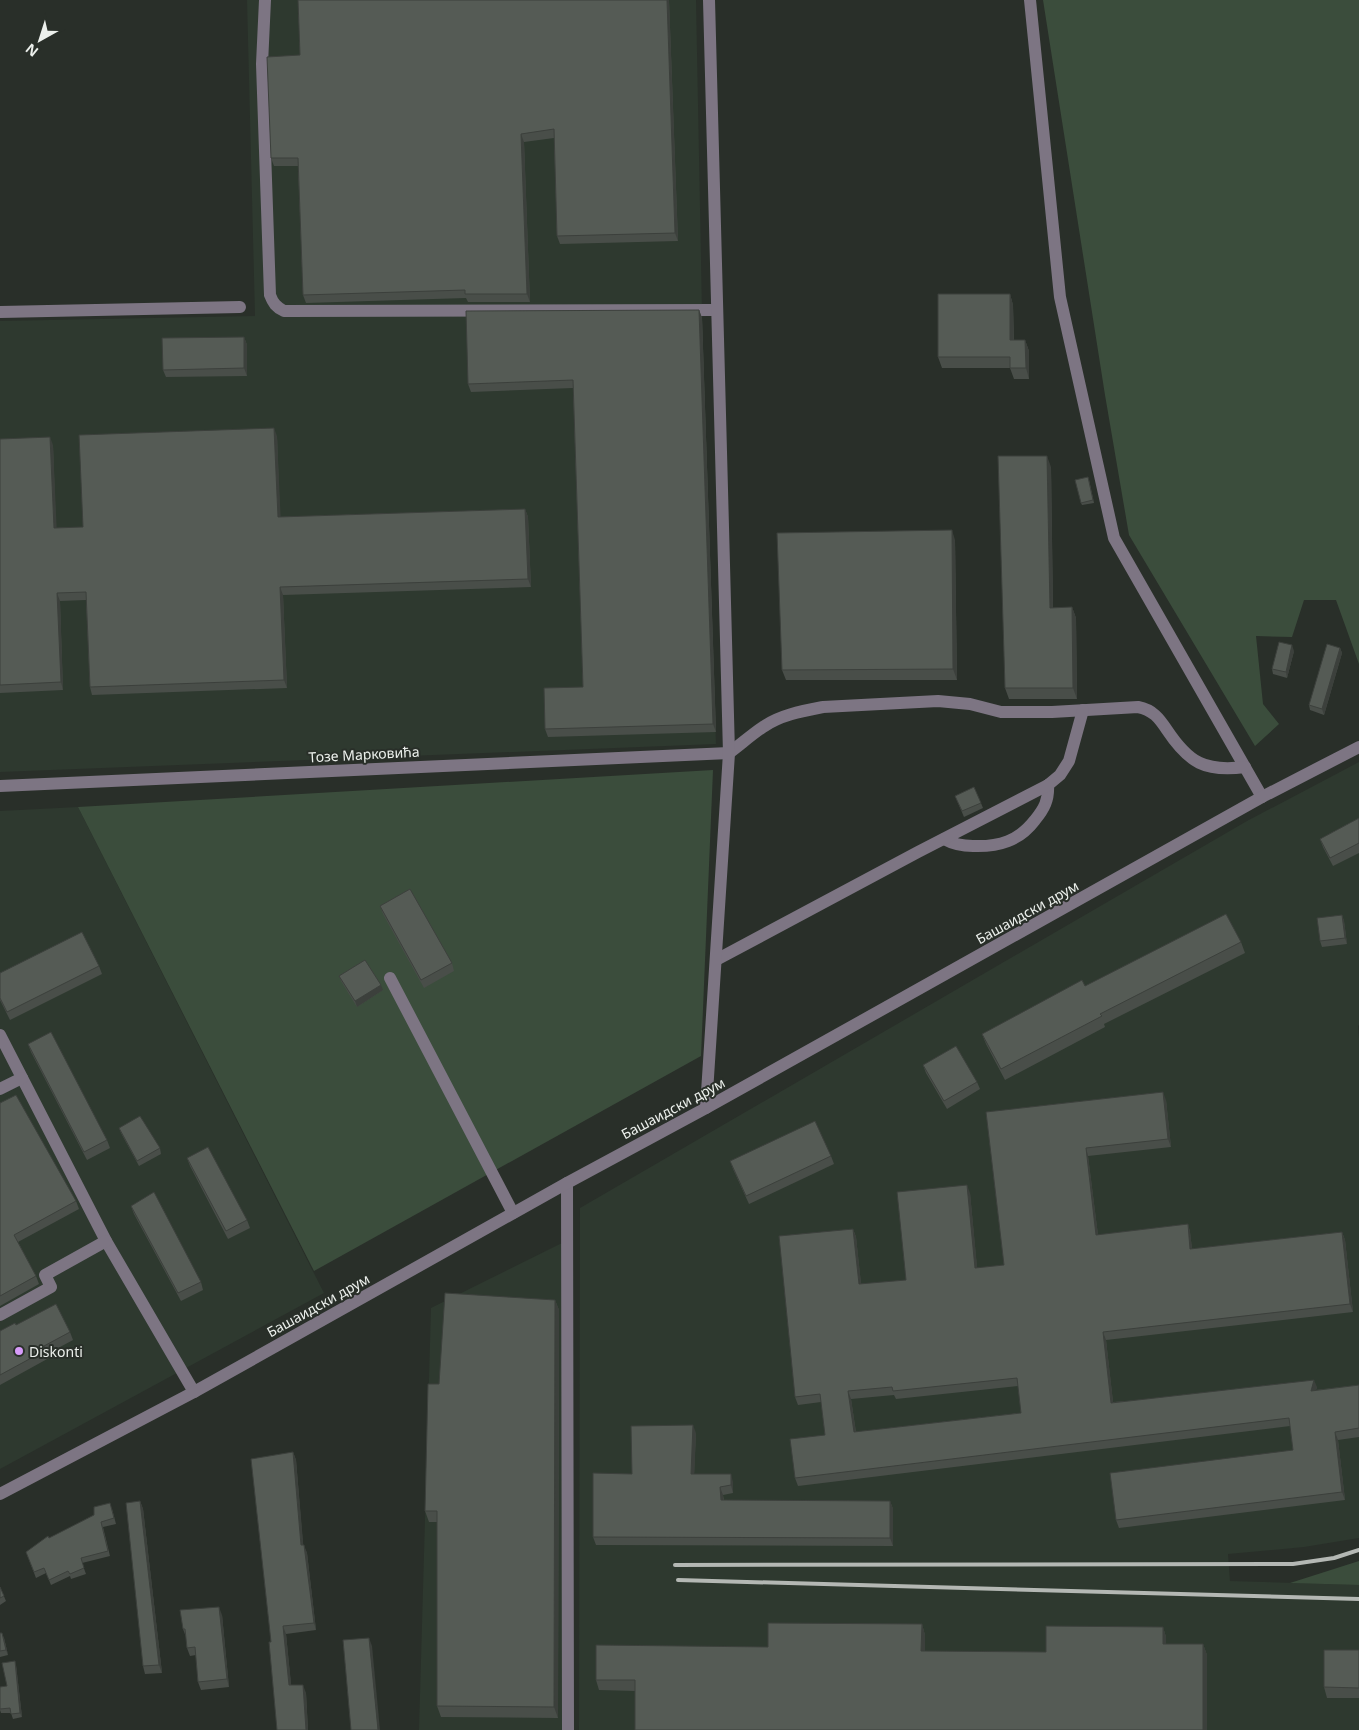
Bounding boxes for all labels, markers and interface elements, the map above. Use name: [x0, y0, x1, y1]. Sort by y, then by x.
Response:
north arrow: [15, 15, 65, 65]
text: N: [21, 40, 42, 61]
street label: Тозе Марковића: [308, 742, 420, 766]
street label: Башаидски друм: [972, 876, 1082, 948]
street label: Башаидски друм: [618, 1073, 728, 1143]
street label: Башаидски друм: [263, 1269, 373, 1341]
place label: Diskonti: [29, 1342, 83, 1361]
marker: Diskonti: [13, 1345, 25, 1357]

